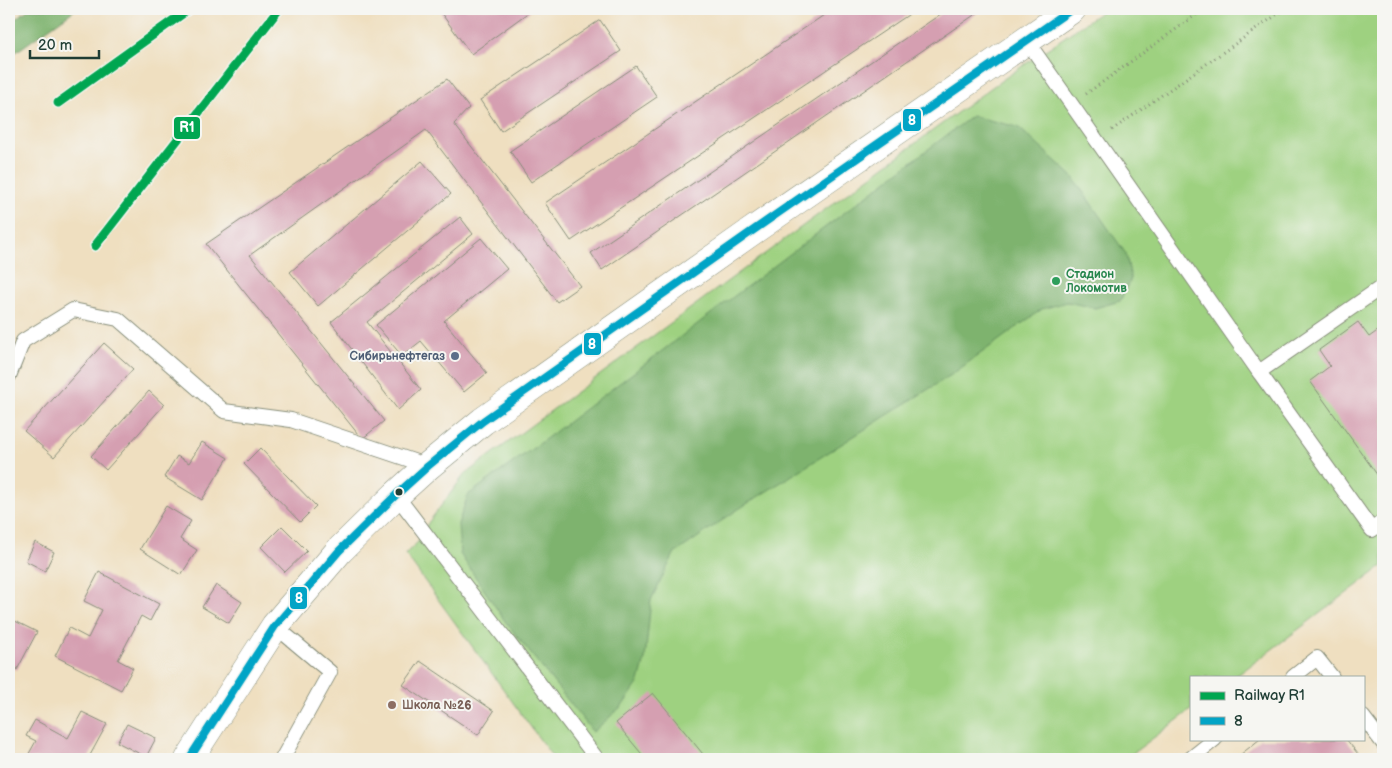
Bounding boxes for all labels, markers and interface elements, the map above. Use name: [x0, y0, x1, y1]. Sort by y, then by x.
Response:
scale bar: [30, 28, 99, 60]
text: 20 m: [38, 36, 72, 55]
line badge: 8: [902, 108, 922, 132]
text: 8: [908, 112, 916, 129]
line badge: R1: [173, 116, 201, 140]
text: R1: [179, 119, 195, 136]
place label: Стадион Локомотив: [1065, 267, 1127, 296]
marker: Стадион Локомотив: [1050, 275, 1062, 287]
line badge: 8: [583, 332, 602, 356]
text: 8: [588, 336, 596, 353]
place label: Сибирьнефтегаз: [350, 349, 445, 364]
marker: Сибирьнефтегаз: [449, 350, 461, 362]
unlabelled marker: [394, 487, 404, 497]
line badge: 8: [289, 586, 308, 610]
text: 8: [295, 590, 303, 607]
legend: [1190, 676, 1364, 740]
text: Railway R1: [1234, 686, 1305, 705]
place label: Школа №26: [402, 698, 471, 713]
marker: Школа №26: [386, 699, 398, 711]
text: 8: [1234, 712, 1243, 731]

